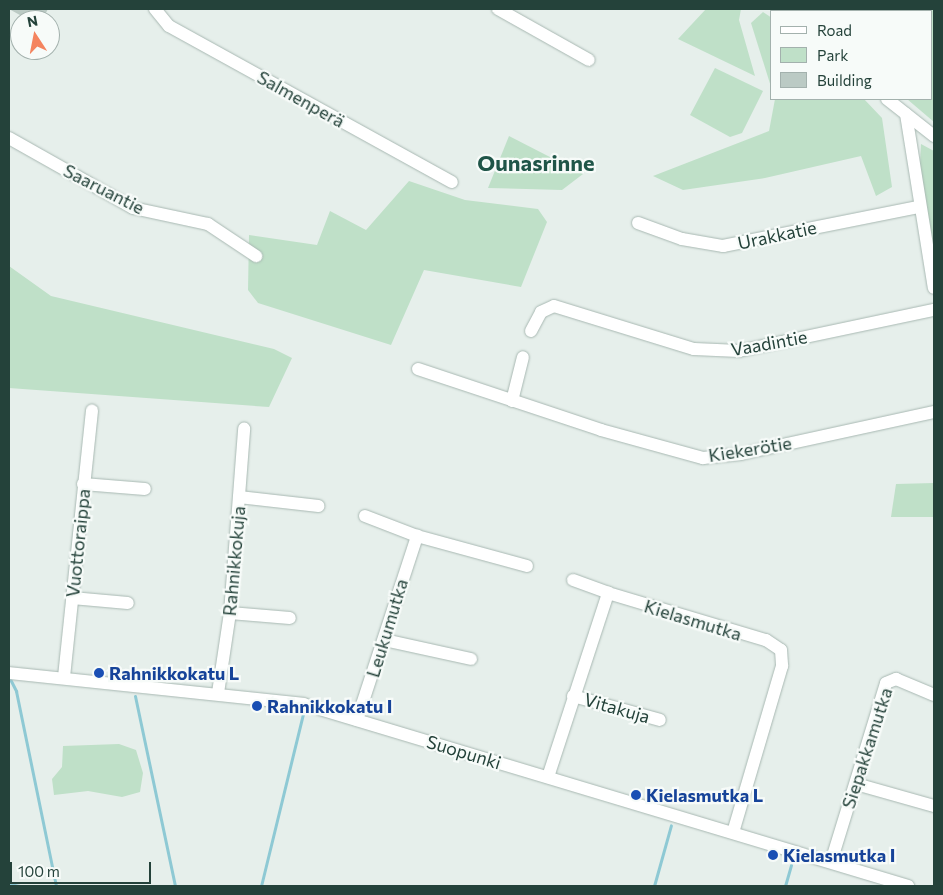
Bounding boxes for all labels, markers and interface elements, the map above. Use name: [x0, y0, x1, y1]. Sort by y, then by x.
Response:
north arrow: [10, 10, 60, 60]
legend: [770, 10, 933, 100]
text: N: [25, 11, 39, 30]
text: Road: [817, 21, 852, 39]
text: Park: [817, 46, 848, 64]
street label: Salmenperä: [254, 66, 348, 132]
text: Building: [817, 71, 872, 89]
district label: Ounasrinne: [477, 150, 595, 176]
street label: Saaruantie: [60, 159, 148, 219]
street label: Urakkatie: [736, 216, 818, 254]
street label: Vaadintie: [729, 326, 809, 360]
street label: Kiekerötie: [707, 432, 793, 466]
street label: Vuottoraippa: [62, 488, 94, 598]
street label: Rahnikkokuja: [218, 505, 250, 617]
street label: Leukumutka: [362, 576, 412, 680]
street label: Kielasmutka: [642, 595, 744, 645]
place label: Rahnikkokatu L: [109, 662, 239, 684]
marker: Rahnikkokatu L: [93, 667, 105, 679]
street label: Siepakkamutka: [837, 685, 897, 811]
street label: Vitakuja: [582, 688, 652, 728]
place label: Rahnikkokatu I: [267, 695, 392, 717]
marker: Rahnikkokatu I: [251, 700, 263, 712]
street label: Suopunki: [424, 730, 504, 774]
place label: Kielasmutka L: [646, 784, 763, 806]
marker: Kielasmutka L: [630, 789, 642, 801]
place label: Kielasmutka I: [783, 844, 895, 866]
marker: Kielasmutka I: [767, 849, 779, 861]
scale bar: [12, 852, 154, 884]
text: 100 m: [18, 862, 60, 880]

